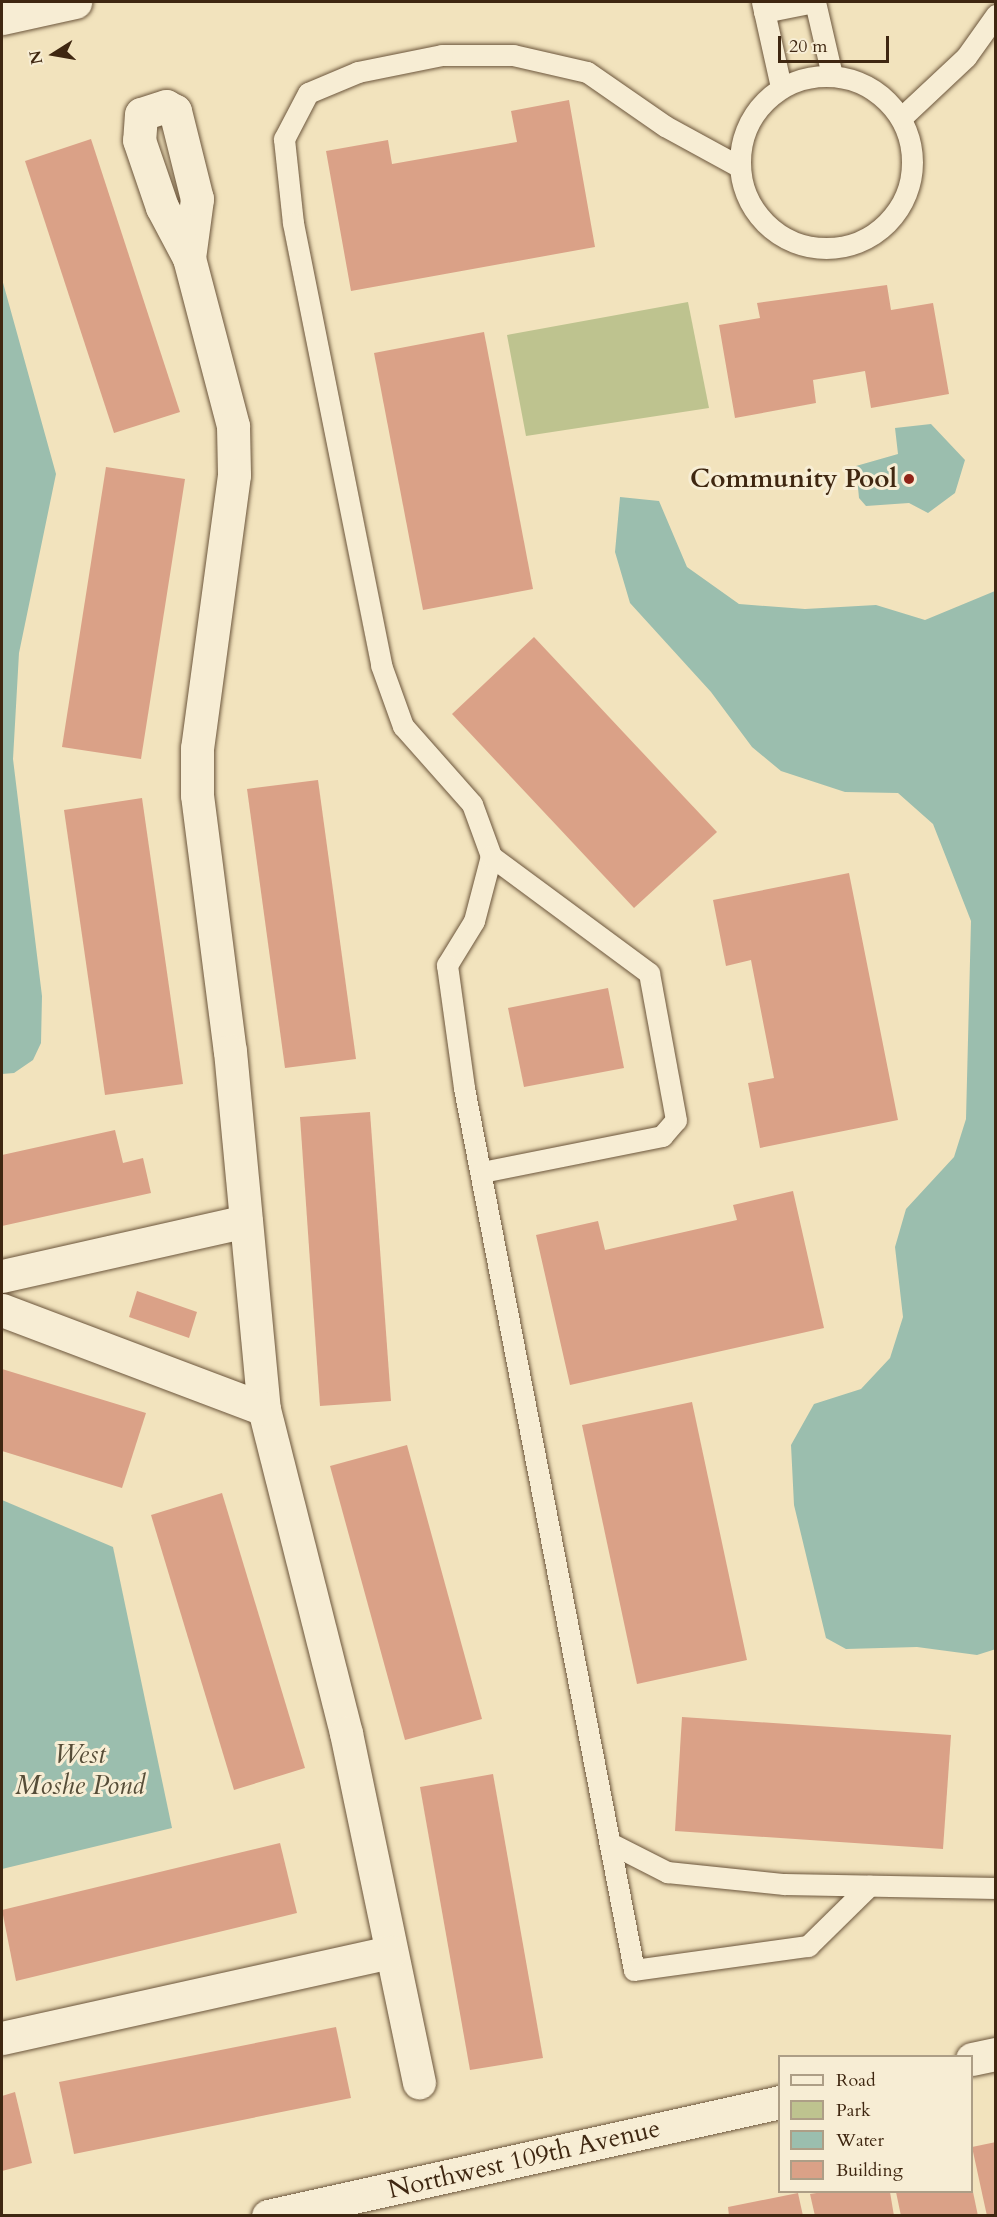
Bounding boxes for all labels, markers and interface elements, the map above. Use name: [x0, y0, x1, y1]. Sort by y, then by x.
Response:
north arrow: [24, 24, 84, 84]
scale bar: [781, 24, 892, 62]
text: 20 m: [789, 34, 828, 59]
text: N: [24, 49, 48, 66]
place label: Community Pool: [690, 463, 897, 495]
marker: Community Pool: [902, 472, 916, 486]
water label: West Moshe Pond: [15, 1738, 145, 1801]
legend: [778, 2055, 973, 2193]
text: Road: [836, 2068, 876, 2093]
text: Park: [836, 2098, 871, 2123]
street label: Northwest 109th Avenue: [385, 2112, 663, 2206]
text: Water: [836, 2128, 884, 2153]
text: Building: [836, 2158, 903, 2183]

